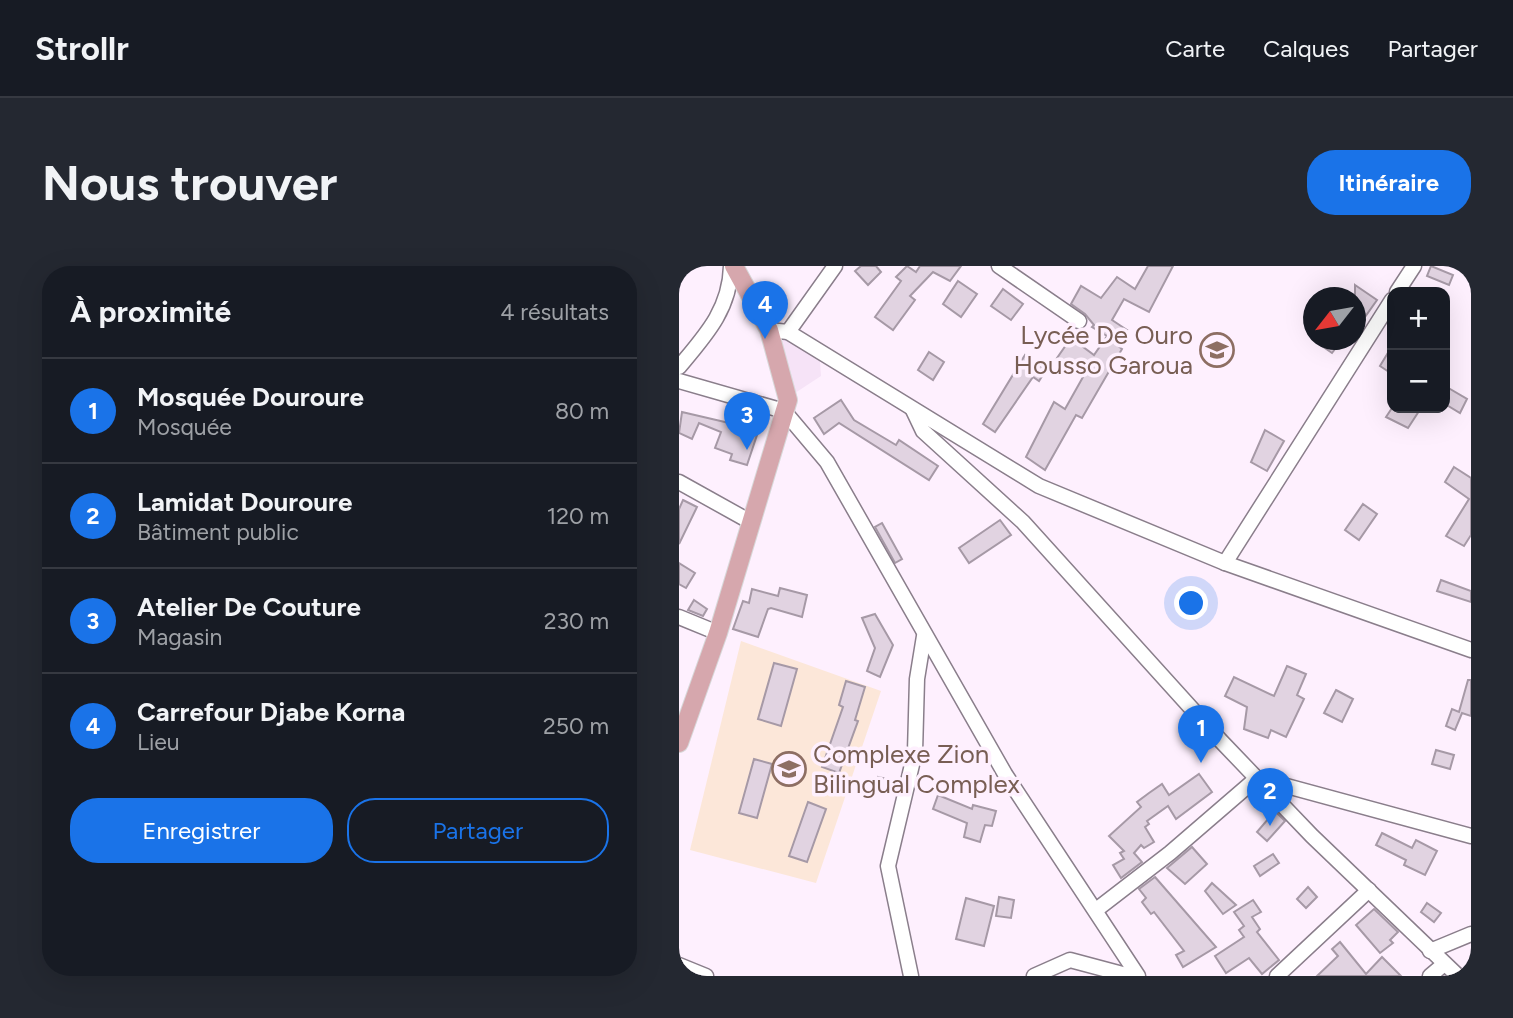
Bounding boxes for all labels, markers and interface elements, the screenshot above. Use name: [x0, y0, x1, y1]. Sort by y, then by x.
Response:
text: Strollr: [35, 29, 129, 68]
text: Carte: [1165, 34, 1225, 63]
text: Calques: [1263, 34, 1349, 63]
text: Partager: [1387, 34, 1478, 63]
button: Itinéraire: [1307, 150, 1471, 215]
text: Nous trouver: [42, 153, 337, 212]
pin: 4: [742, 281, 788, 339]
north arrow: [1303, 287, 1366, 350]
map controls: [1387, 287, 1450, 413]
button: +: [1387, 287, 1450, 350]
text: À proximité: [70, 293, 231, 330]
text: 4 résultats: [500, 298, 609, 326]
place label: Lycée De Ouro Housso Garoua: [1014, 319, 1193, 381]
school or university icon: Lycée De Ouro Housso Garoua: [1198, 331, 1236, 369]
button: −: [1387, 350, 1450, 413]
text: Mosquée Douroure: [137, 381, 364, 413]
pin: 3: [724, 392, 770, 450]
text: 1: [88, 397, 98, 425]
text: 80 m: [555, 397, 609, 425]
text: Mosquée: [137, 413, 232, 441]
text: Lamidat Douroure: [137, 486, 352, 518]
text: 2: [86, 502, 100, 530]
text: 120 m: [547, 502, 609, 530]
text: Bâtiment public: [137, 518, 299, 546]
your location: [1174, 586, 1208, 620]
text: Atelier De Couture: [137, 591, 361, 623]
text: 3: [87, 607, 99, 635]
text: 230 m: [544, 607, 609, 635]
text: Magasin: [137, 623, 222, 651]
text: Carrefour Djabe Korna: [137, 696, 405, 728]
pin: 1: [1178, 705, 1224, 763]
text: 4: [86, 712, 100, 740]
text: 250 m: [543, 712, 609, 740]
text: Lieu: [137, 728, 180, 756]
place label: Complexe Zion Bilingual Complex: [813, 738, 1020, 800]
school or university icon: Complexe Zion Bilingual Complex: [770, 750, 808, 788]
pin: 2: [1247, 768, 1293, 826]
button: Enregistrer: [70, 798, 333, 863]
button: Partager: [347, 798, 609, 863]

